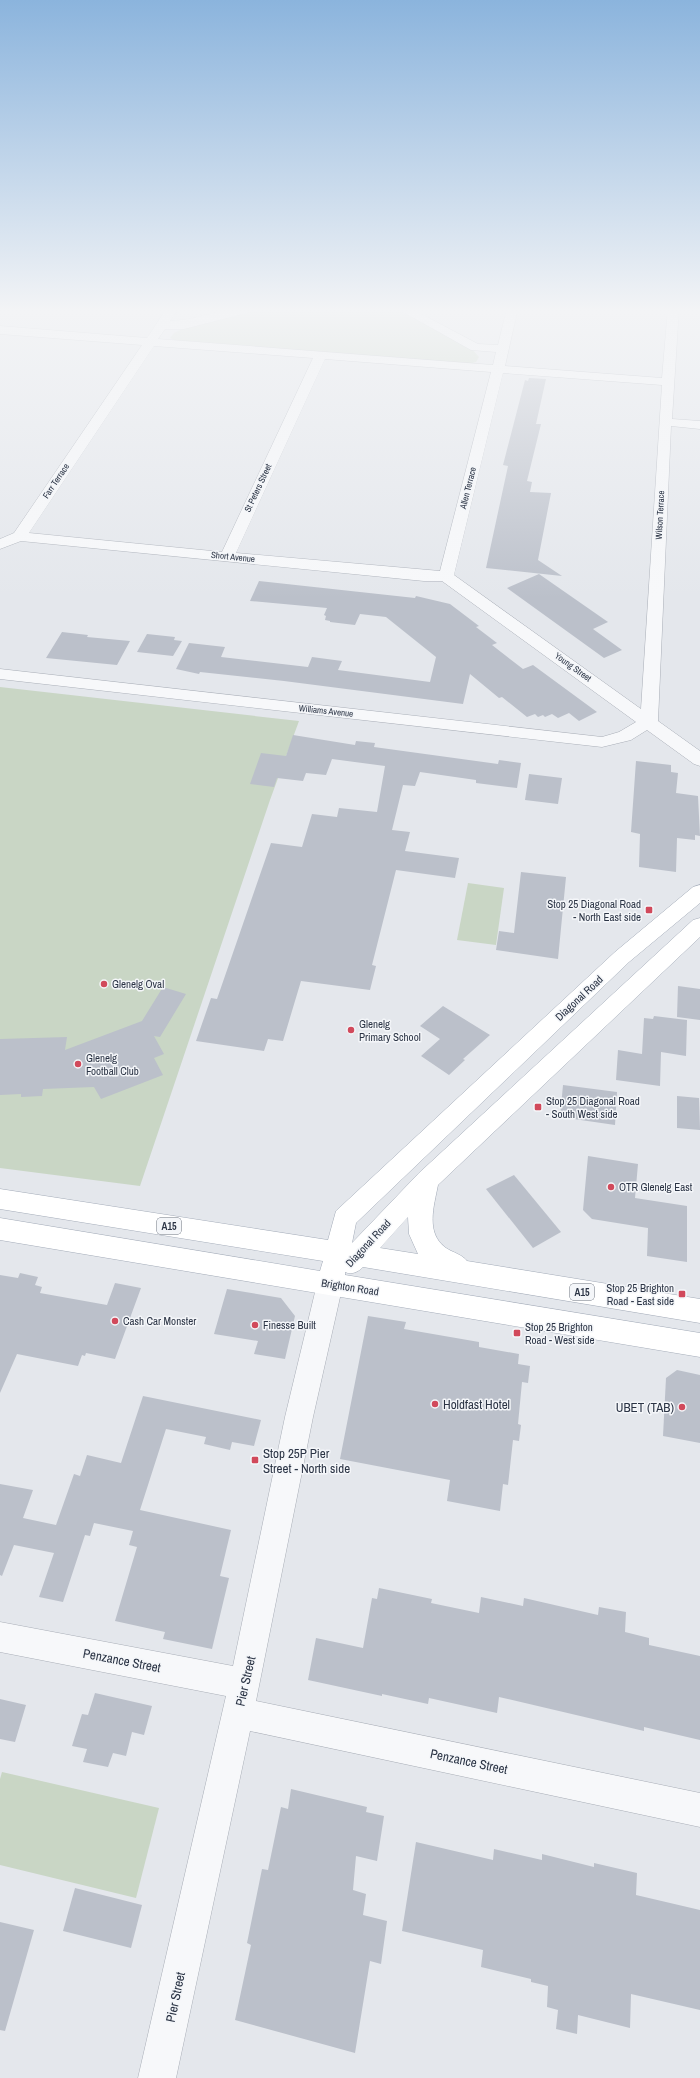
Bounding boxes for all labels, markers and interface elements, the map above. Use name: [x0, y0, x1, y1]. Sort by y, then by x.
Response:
street label: Farr Terrace: [40, 461, 72, 501]
street label: St Peters Street: [242, 462, 274, 514]
street label: Allen Terrace: [457, 466, 479, 511]
street label: Wilson Terrace: [653, 490, 667, 540]
street label: Short Avenue: [210, 549, 256, 565]
street label: Young Street: [552, 650, 594, 684]
street label: Williams Avenue: [298, 702, 354, 720]
place label: Stop 25 Diagonal Road - North East side: [547, 897, 641, 924]
marker: Stop 25 Diagonal Road - North East side: [644, 905, 654, 915]
street label: Diagonal Road: [552, 972, 606, 1024]
place label: Glenelg Oval: [112, 977, 164, 991]
marker: Glenelg Oval: [99, 979, 109, 989]
place label: Glenelg Primary School: [359, 1017, 421, 1044]
marker: Glenelg Primary School: [346, 1025, 356, 1035]
place label: Glenelg Football Club: [86, 1051, 139, 1078]
marker: Glenelg Football Club: [73, 1059, 83, 1069]
place label: Stop 25 Diagonal Road - South West side: [546, 1094, 640, 1121]
marker: Stop 25 Diagonal Road - South West side: [533, 1102, 543, 1112]
place label: OTR Glenelg East: [619, 1180, 693, 1194]
marker: OTR Glenelg East: [606, 1182, 616, 1192]
street label: Diagonal Road: [342, 1216, 394, 1270]
road number: A15: [157, 1218, 181, 1234]
street label: Brighton Road: [320, 1276, 380, 1298]
place label: Stop 25 Brighton Road - East side: [606, 1281, 674, 1308]
road number: A15: [570, 1284, 594, 1300]
marker: Stop 25 Brighton Road - East side: [677, 1289, 687, 1299]
place label: Cash Car Monster: [123, 1314, 196, 1328]
marker: Cash Car Monster: [110, 1316, 120, 1326]
place label: Finesse Built: [263, 1318, 316, 1332]
marker: Finesse Built: [250, 1320, 260, 1330]
place label: Stop 25 Brighton Road - West side: [525, 1320, 595, 1347]
marker: Stop 25 Brighton Road - West side: [512, 1328, 522, 1338]
place label: Holdfast Hotel: [443, 1396, 510, 1413]
marker: Holdfast Hotel: [430, 1399, 440, 1409]
place label: UBET (TAB): [616, 1399, 674, 1416]
marker: UBET (TAB): [677, 1402, 687, 1412]
place label: Stop 25P Pier Street - North side: [263, 1445, 350, 1477]
marker: Stop 25P Pier Street - North side: [250, 1455, 260, 1465]
street label: Penzance Street: [82, 1645, 162, 1676]
street label: Pier Street: [231, 1654, 260, 1708]
street label: Penzance Street: [429, 1745, 509, 1778]
street label: Pier Street: [162, 1970, 189, 2024]

